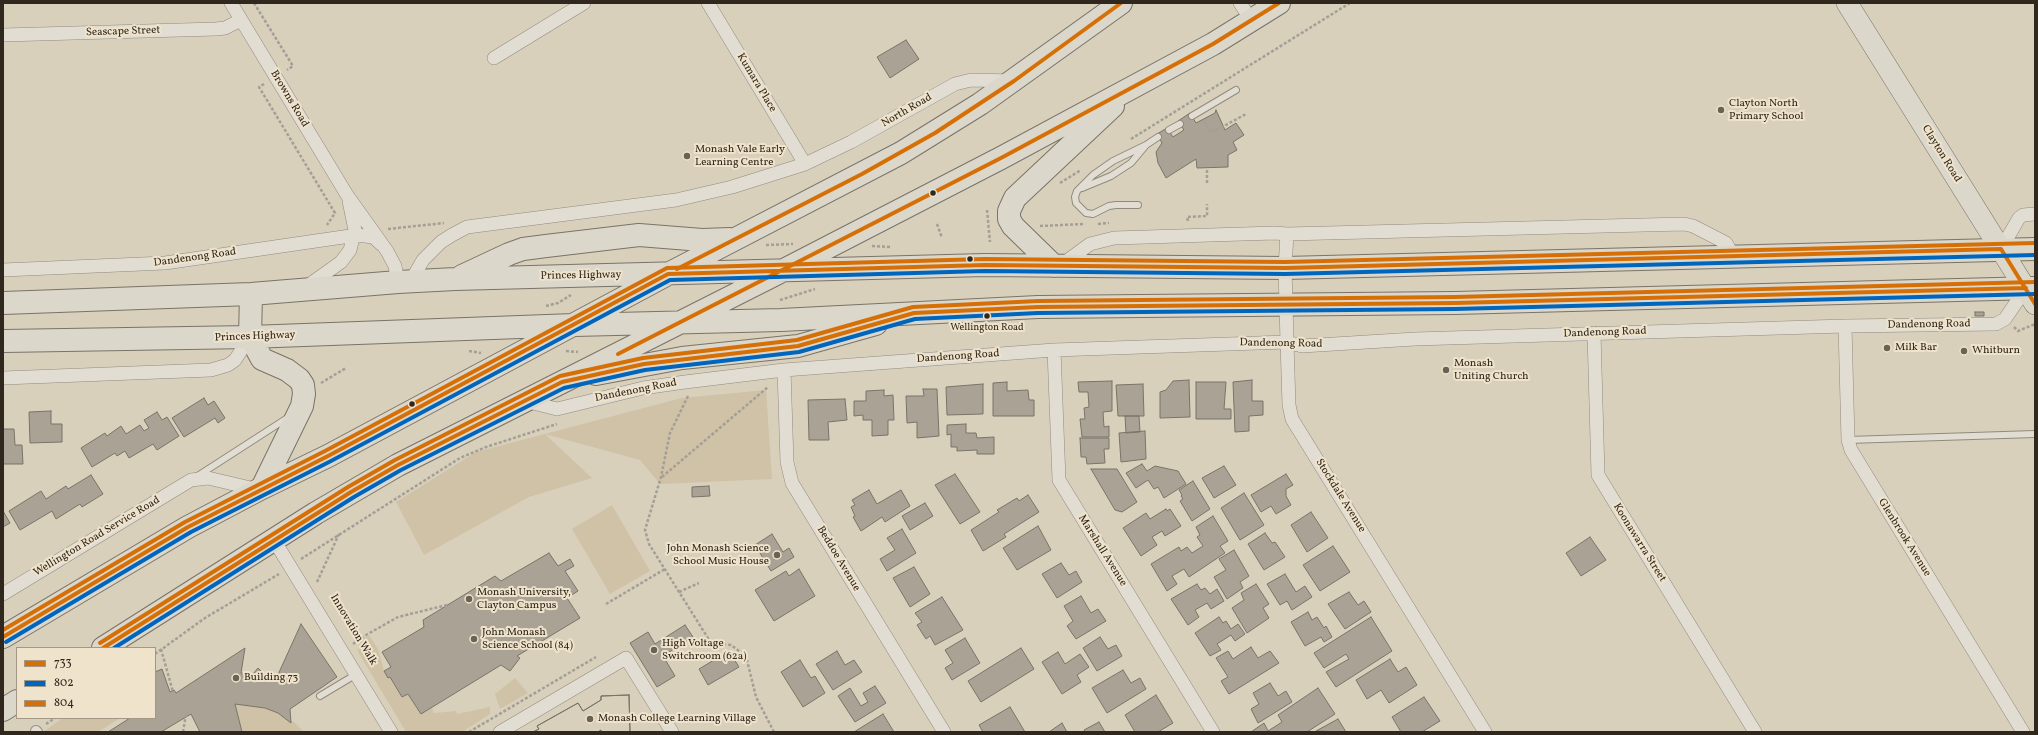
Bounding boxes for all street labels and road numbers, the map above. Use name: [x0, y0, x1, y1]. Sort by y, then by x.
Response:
street label: Seascape Street: [86, 24, 160, 40]
street label: Kumara Place: [733, 51, 779, 115]
street label: Browns Road: [267, 68, 311, 130]
street label: North Road: [879, 91, 935, 131]
street label: Clayton Road: [1918, 123, 1964, 185]
street label: Dandenong Road: [153, 246, 237, 270]
street label: Princes Highway: [540, 269, 622, 283]
street label: Dandenong Road: [1887, 318, 1971, 332]
street label: Dandenong Road: [1563, 325, 1647, 341]
street label: Princes Highway: [214, 329, 296, 345]
street label: Dandenong Road: [1239, 337, 1323, 351]
street label: Dandenong Road: [916, 348, 1000, 366]
street label: Dandenong Road: [594, 377, 678, 405]
street label: Stockdale Avenue: [1312, 457, 1368, 535]
street label: Wellington Road Service Road: [31, 494, 163, 580]
street label: Glenbrook Avenue: [1875, 497, 1933, 579]
street label: Koonawarra Street: [1610, 501, 1668, 585]
street label: Marshall Avenue: [1075, 513, 1129, 589]
street label: Beddoe Avenue: [813, 524, 863, 594]
street label: Innovation Walk: [327, 592, 379, 668]

